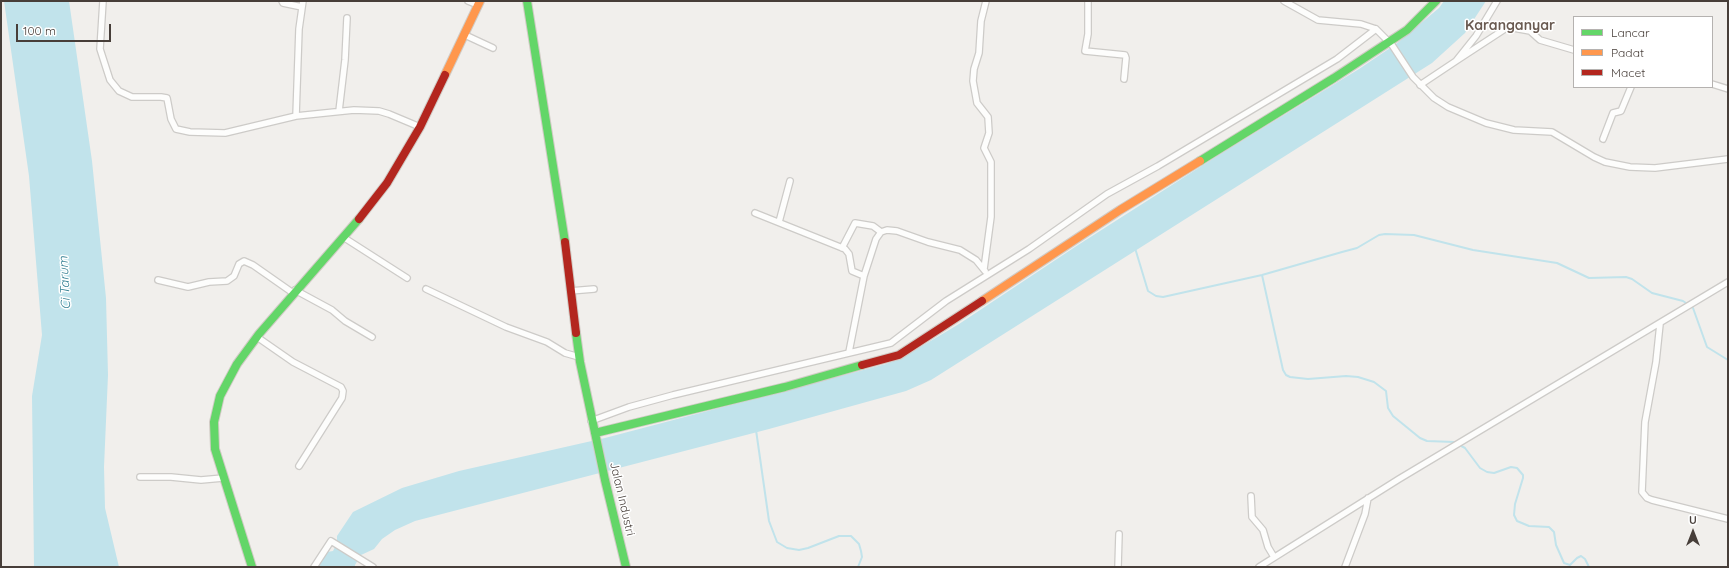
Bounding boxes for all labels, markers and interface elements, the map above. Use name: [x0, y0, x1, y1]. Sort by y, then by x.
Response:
scale bar: [18, 16, 113, 42]
legend: [1573, 16, 1713, 88]
district label: Karanganyar: [1465, 18, 1555, 34]
text: 100 m: [23, 23, 56, 38]
text: Lancar: [1611, 25, 1650, 40]
text: Padat: [1611, 45, 1644, 60]
text: Macet: [1611, 65, 1645, 80]
water label: Ci Tarum: [56, 256, 74, 310]
street label: Jalan Industri: [606, 461, 638, 537]
north arrow: [1673, 512, 1713, 552]
text: U: [1689, 513, 1697, 527]

